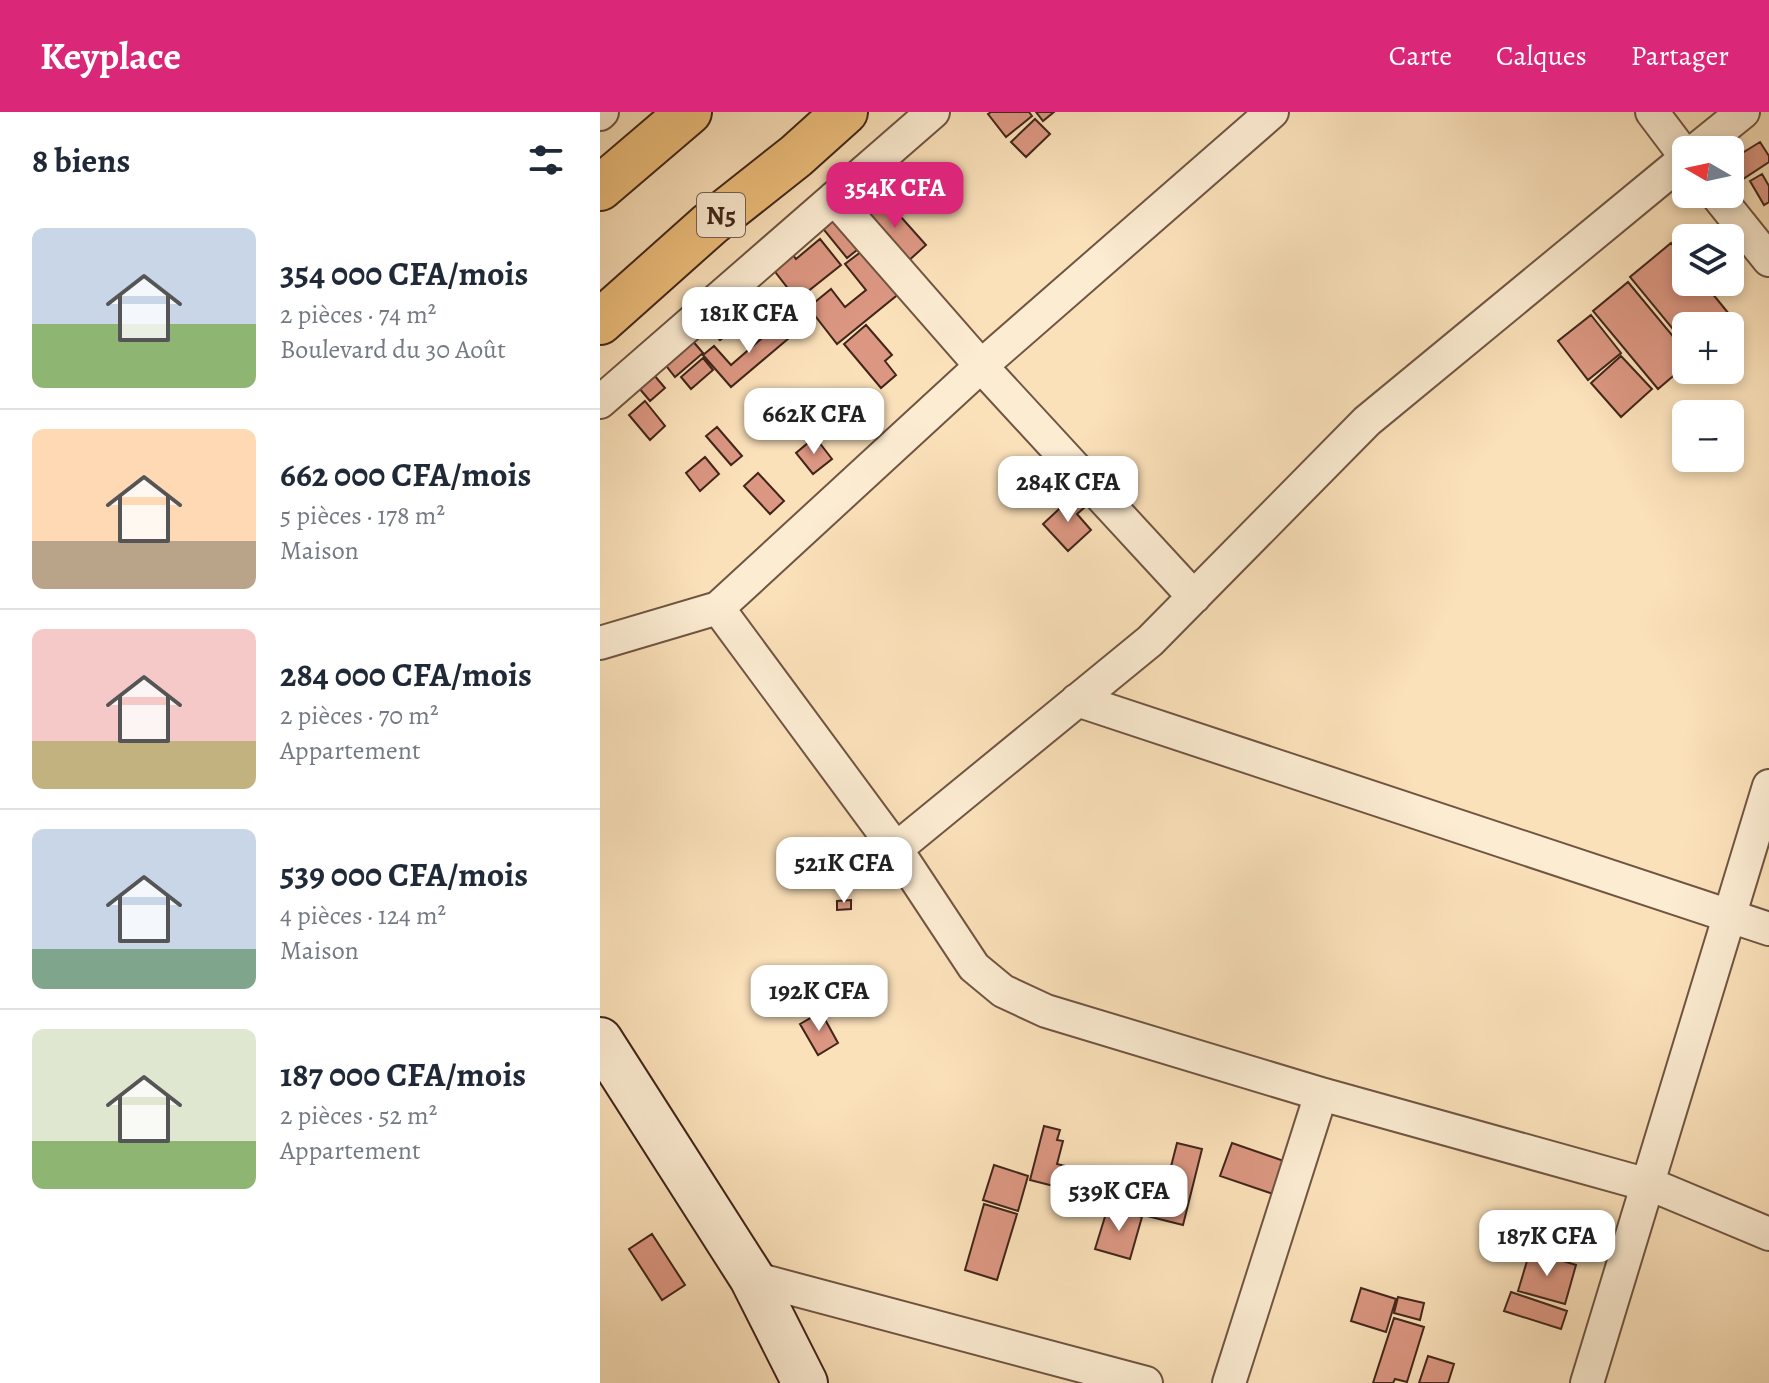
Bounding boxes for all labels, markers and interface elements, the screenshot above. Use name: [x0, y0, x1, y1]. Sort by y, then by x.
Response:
text: Keyplace: [40, 30, 181, 82]
text: Carte: [1389, 37, 1452, 75]
text: Calques: [1496, 37, 1587, 75]
text: Partager: [1631, 37, 1729, 75]
north arrow: [1672, 136, 1744, 208]
map controls: [1672, 136, 1744, 472]
text: 8 biens: [32, 137, 130, 184]
icon: filters: [524, 138, 568, 182]
pin: 354K CFA: [812, 162, 978, 230]
text: 354K CFA: [844, 170, 946, 205]
road number: N5: [697, 193, 745, 237]
button: layers: [1672, 224, 1744, 296]
text: 354 000 CFA/mois: [280, 250, 528, 297]
icon: home: [96, 260, 192, 356]
pin: 181K CFA: [666, 287, 832, 355]
text: 181K CFA: [700, 295, 798, 330]
text: 2 pièces · 74 m²: [280, 297, 436, 332]
button: +: [1672, 312, 1744, 384]
text: Boulevard du 30 Août: [280, 332, 506, 367]
pin: 662K CFA: [731, 388, 897, 456]
text: 662K CFA: [762, 396, 866, 431]
button: −: [1672, 400, 1744, 472]
text: 662 000 CFA/mois: [280, 451, 531, 498]
pin: 284K CFA: [985, 456, 1151, 524]
icon: home: [96, 461, 192, 557]
text: 284K CFA: [1016, 464, 1120, 499]
text: 5 pièces · 178 m²: [280, 498, 445, 533]
text: Maison: [280, 533, 359, 568]
text: 284 000 CFA/mois: [280, 651, 532, 698]
icon: home: [96, 661, 192, 757]
text: 2 pièces · 70 m²: [280, 698, 439, 733]
text: Appartement: [280, 733, 421, 768]
pin: 521K CFA: [761, 837, 927, 905]
text: 521K CFA: [794, 845, 894, 880]
text: 539 000 CFA/mois: [280, 851, 528, 898]
icon: home: [96, 861, 192, 957]
text: 4 pièces · 124 m²: [280, 898, 446, 933]
text: Maison: [280, 933, 359, 968]
pin: 192K CFA: [736, 965, 902, 1033]
text: 192K CFA: [769, 973, 869, 1008]
text: 187 000 CFA/mois: [280, 1051, 526, 1098]
icon: home: [96, 1061, 192, 1157]
text: 2 pièces · 52 m²: [280, 1098, 437, 1133]
text: Appartement: [280, 1133, 421, 1168]
pin: 539K CFA: [1036, 1165, 1202, 1233]
text: 539K CFA: [1068, 1173, 1170, 1208]
pin: 187K CFA: [1464, 1210, 1630, 1278]
text: 187K CFA: [1497, 1218, 1597, 1253]

